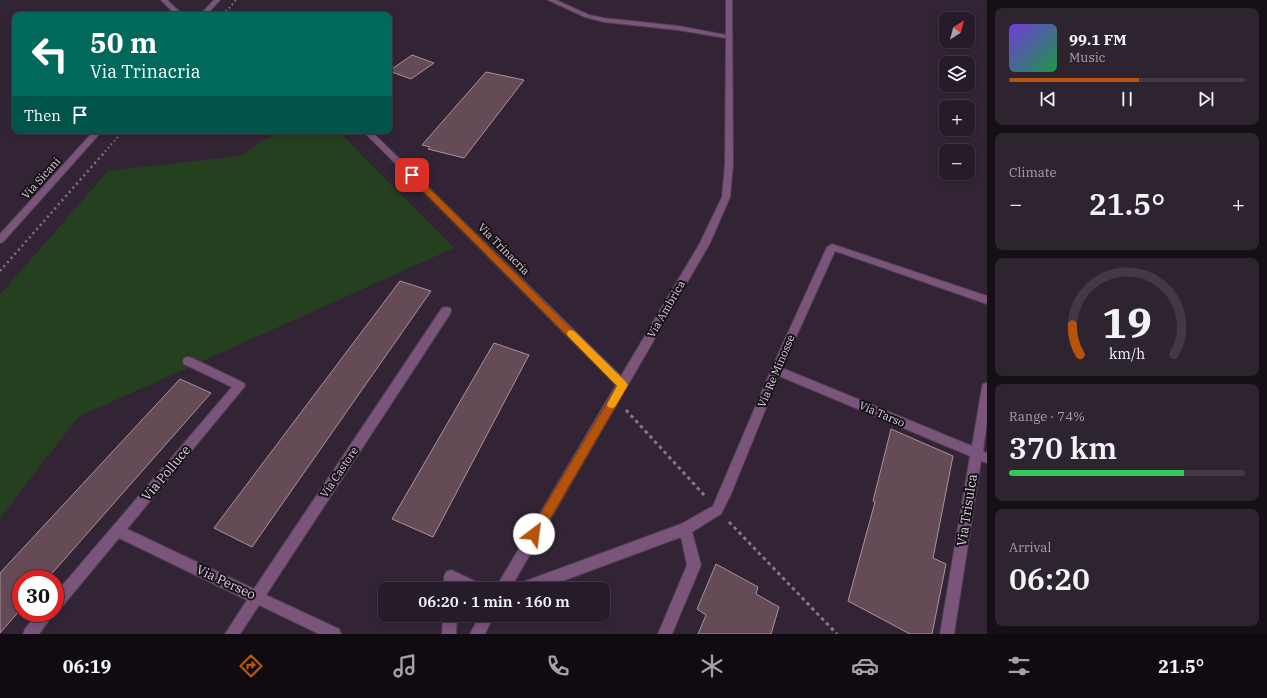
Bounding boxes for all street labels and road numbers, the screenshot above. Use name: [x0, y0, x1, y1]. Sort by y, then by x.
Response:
street label: Via Sicani: [19, 154, 64, 202]
street label: Via Trinacria: [475, 220, 533, 278]
street label: Via Ambrica: [644, 278, 688, 340]
street label: Via Re Minosse: [754, 332, 798, 409]
street label: Via Tarso: [857, 398, 907, 430]
street label: Via Polluce: [138, 442, 194, 504]
street label: Via Castore: [317, 444, 361, 500]
street label: Via Trisulca: [953, 473, 981, 547]
street label: Via Perseo: [193, 561, 259, 603]

